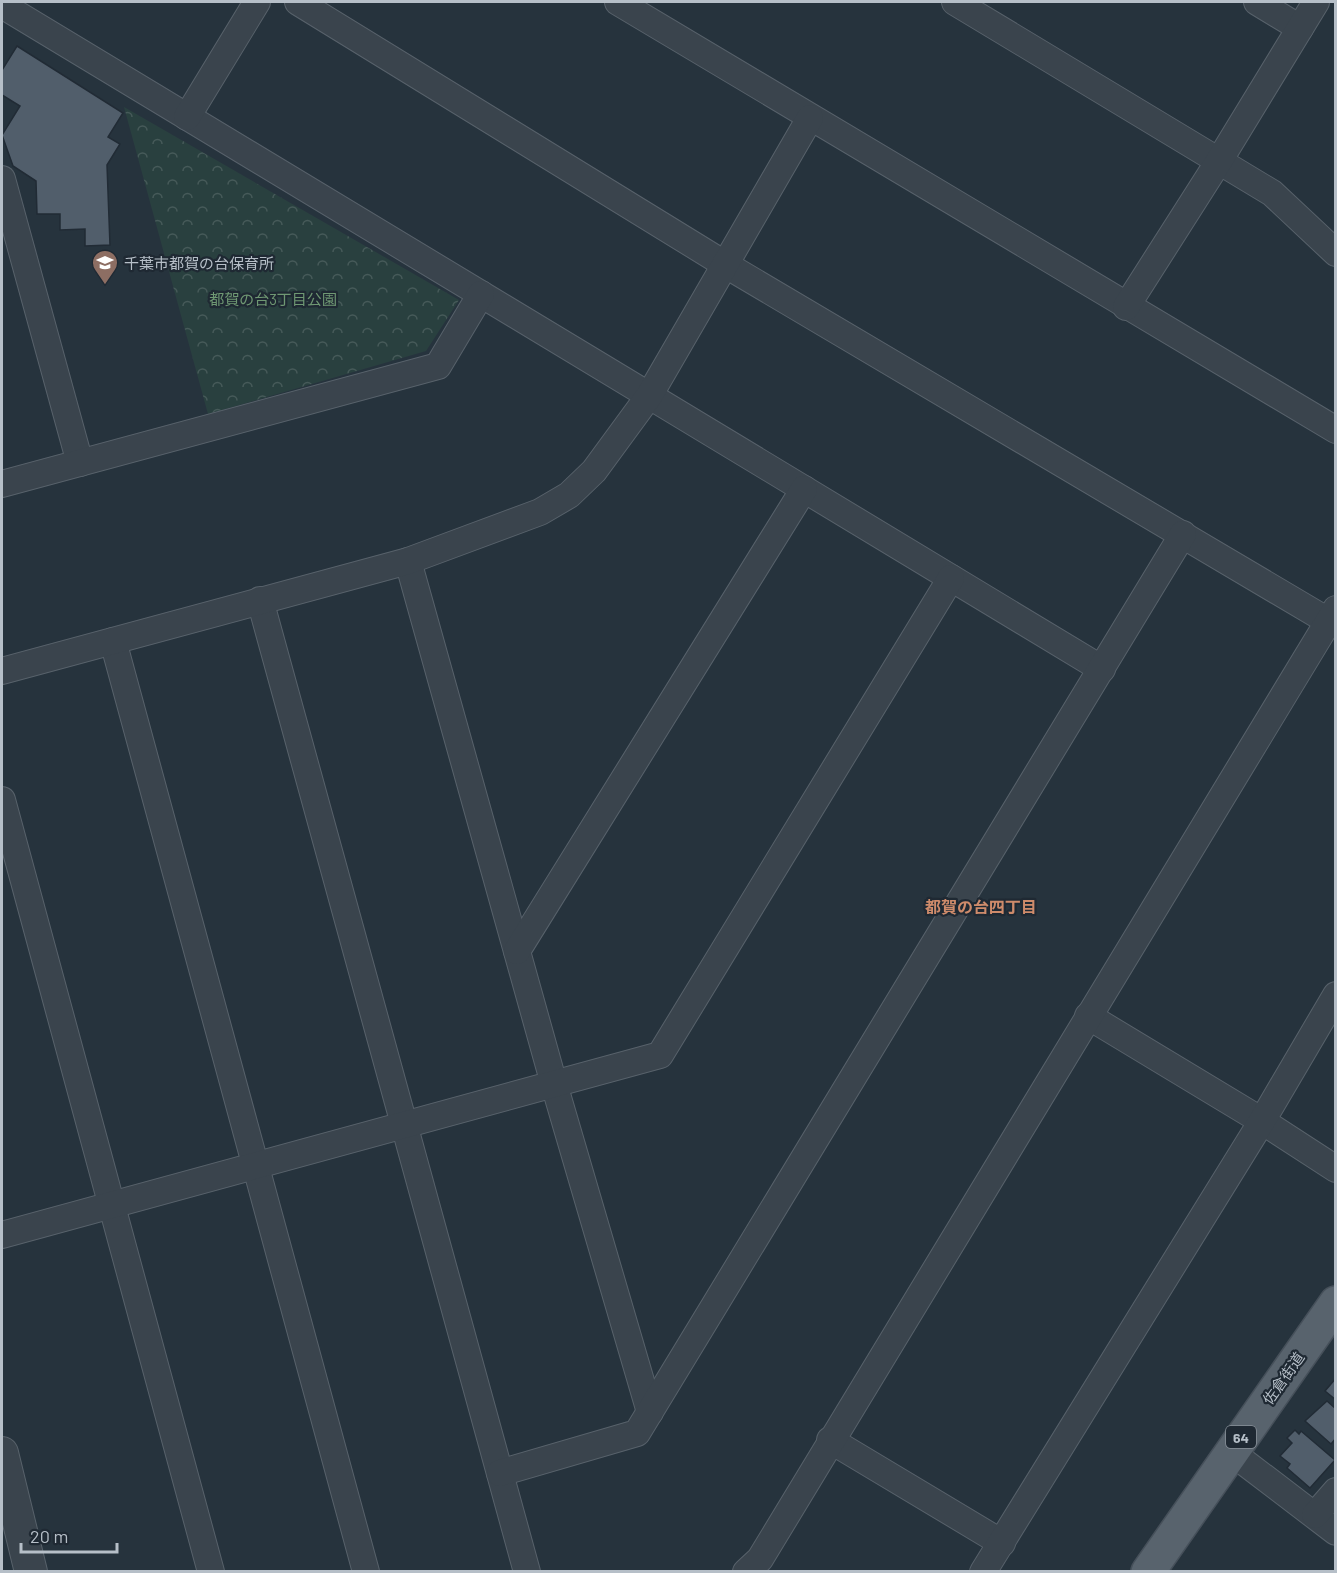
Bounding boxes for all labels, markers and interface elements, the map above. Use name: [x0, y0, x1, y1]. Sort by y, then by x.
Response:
school or university icon: 千葉市都賀の台保育所: [90, 248, 120, 286]
place label: 千葉市都賀の台保育所: [124, 254, 274, 272]
park label: 都賀の台3丁目公園: [209, 290, 337, 308]
district label: 都賀の台四丁目: [925, 897, 1037, 916]
street label: 佐倉街道: [1258, 1348, 1308, 1408]
road number: 64: [1226, 1426, 1256, 1448]
scale bar: [21, 1516, 117, 1554]
text: 20 m: [30, 1525, 68, 1547]

